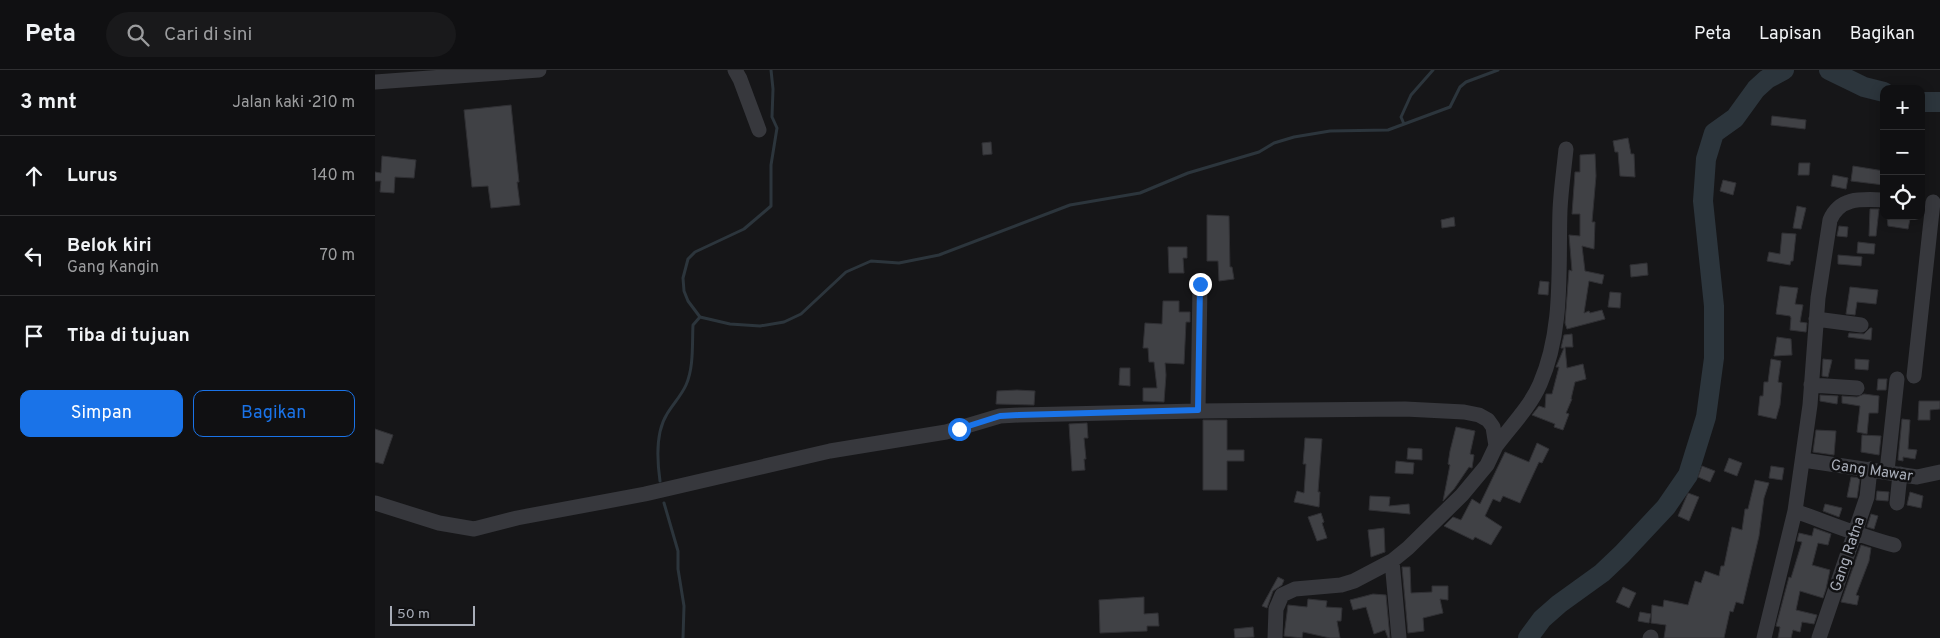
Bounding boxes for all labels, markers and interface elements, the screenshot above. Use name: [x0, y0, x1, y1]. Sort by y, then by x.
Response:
search box: [106, 12, 456, 57]
text: Peta: [25, 20, 76, 50]
icon: search: [124, 21, 152, 49]
text: Cari di sini: [164, 23, 252, 47]
text: Peta: [1694, 23, 1731, 46]
text: Lapisan: [1759, 23, 1822, 46]
text: Bagikan: [1850, 23, 1915, 46]
map controls: [1880, 85, 1925, 220]
button: +: [1880, 85, 1925, 130]
text: 3 mnt: [20, 89, 77, 116]
text: Jalan kaki · 210 m: [232, 93, 355, 113]
button: −: [1880, 130, 1925, 175]
icon: ahead: [20, 162, 48, 190]
text: Lurus: [67, 164, 118, 188]
text: 140 m: [312, 166, 355, 186]
button: locate: [1880, 175, 1925, 220]
text: Belok kiri: [67, 234, 152, 258]
icon: left: [20, 242, 48, 270]
text: 70 m: [320, 246, 355, 266]
text: Gang Kangin: [67, 258, 159, 278]
route end: [1189, 273, 1212, 296]
icon: arrive: [20, 322, 48, 350]
text: Tiba di tujuan: [67, 324, 190, 348]
button: Simpan: [20, 390, 183, 437]
button: Bagikan: [193, 390, 355, 437]
route start: [948, 418, 971, 441]
street label: Gang Mawar: [1829, 456, 1914, 487]
street label: Gang Ratna: [1827, 515, 1870, 594]
scale bar: [390, 603, 475, 626]
text: 50 m: [397, 606, 430, 623]

